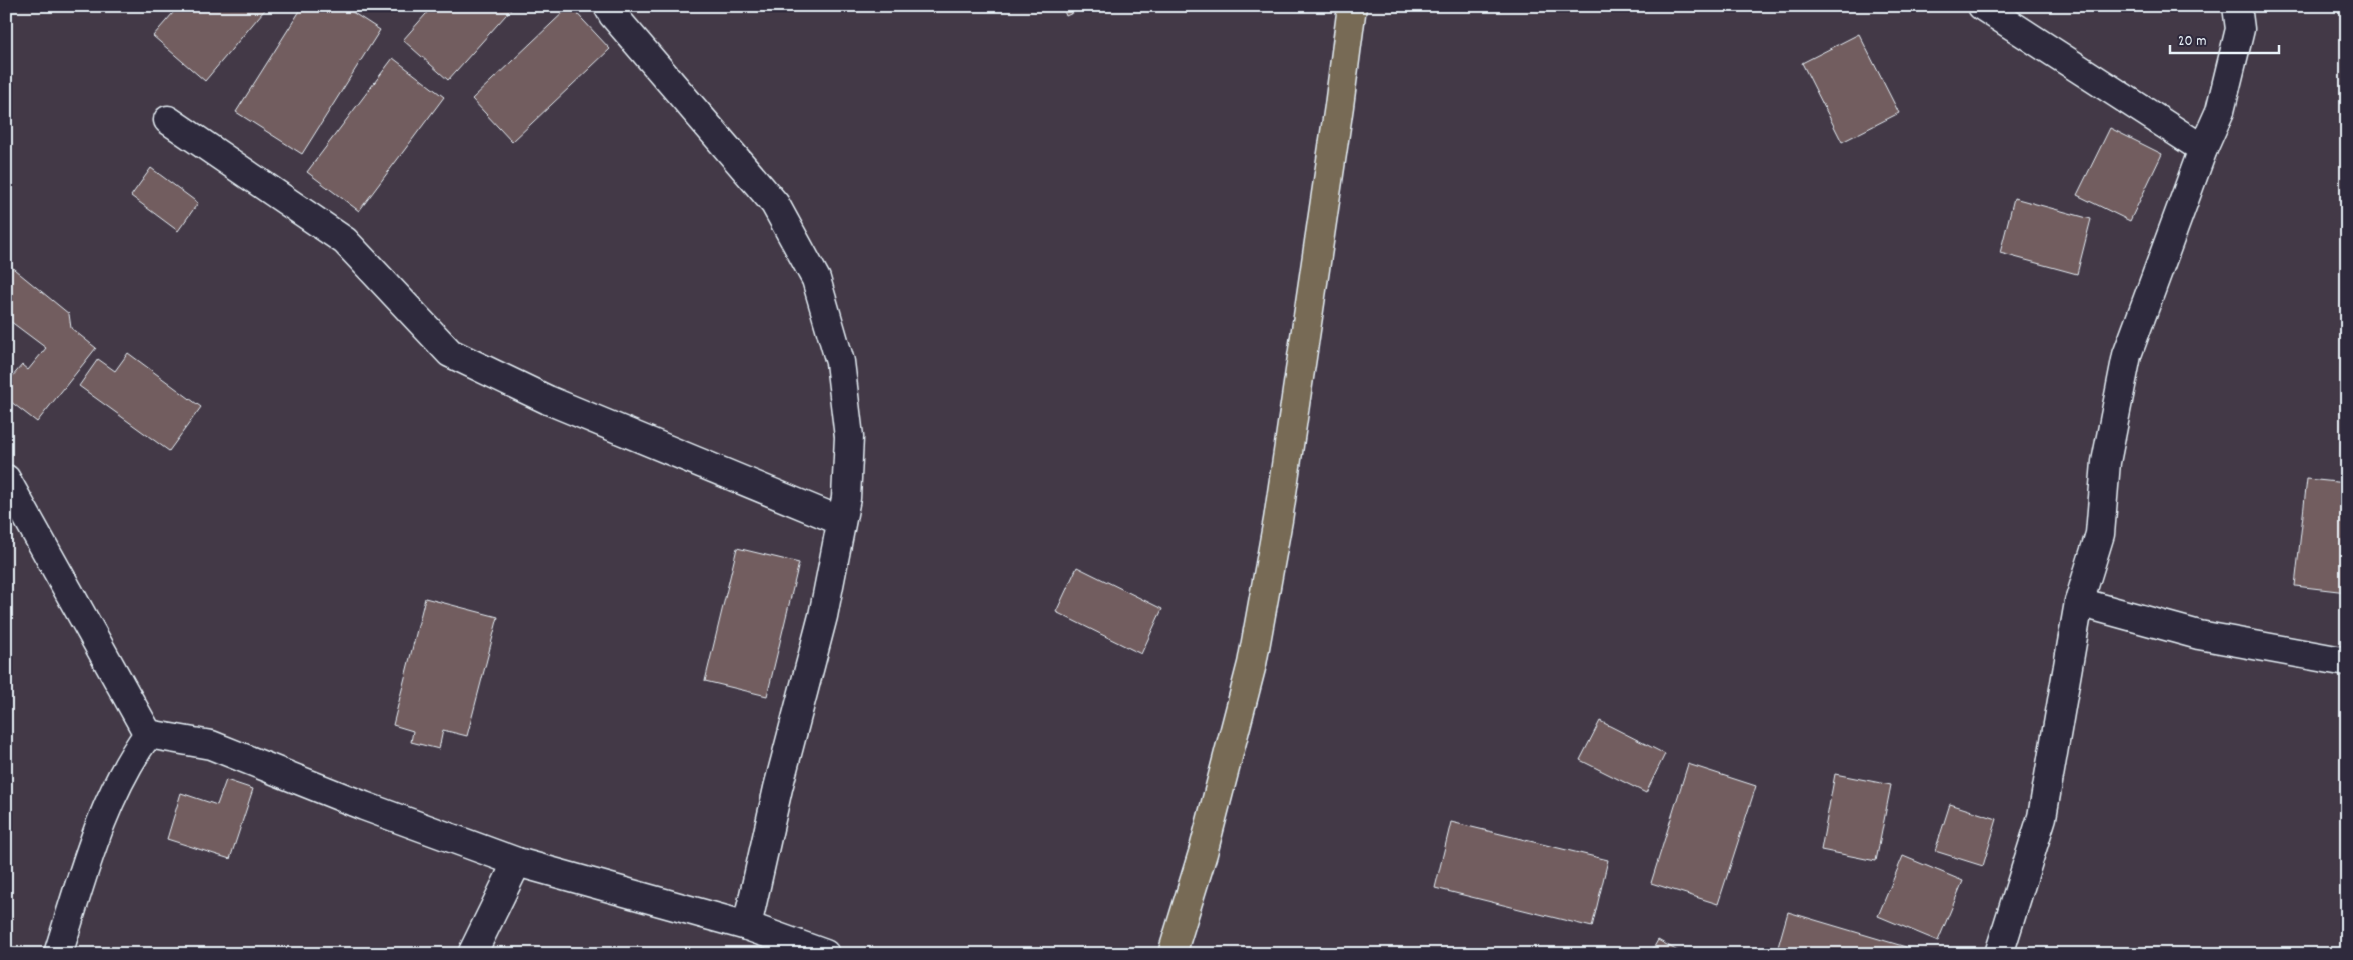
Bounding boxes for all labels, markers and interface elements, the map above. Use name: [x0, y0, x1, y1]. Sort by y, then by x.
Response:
scale bar: [2170, 22, 2279, 54]
text: 20 m: [2178, 31, 2206, 53]

